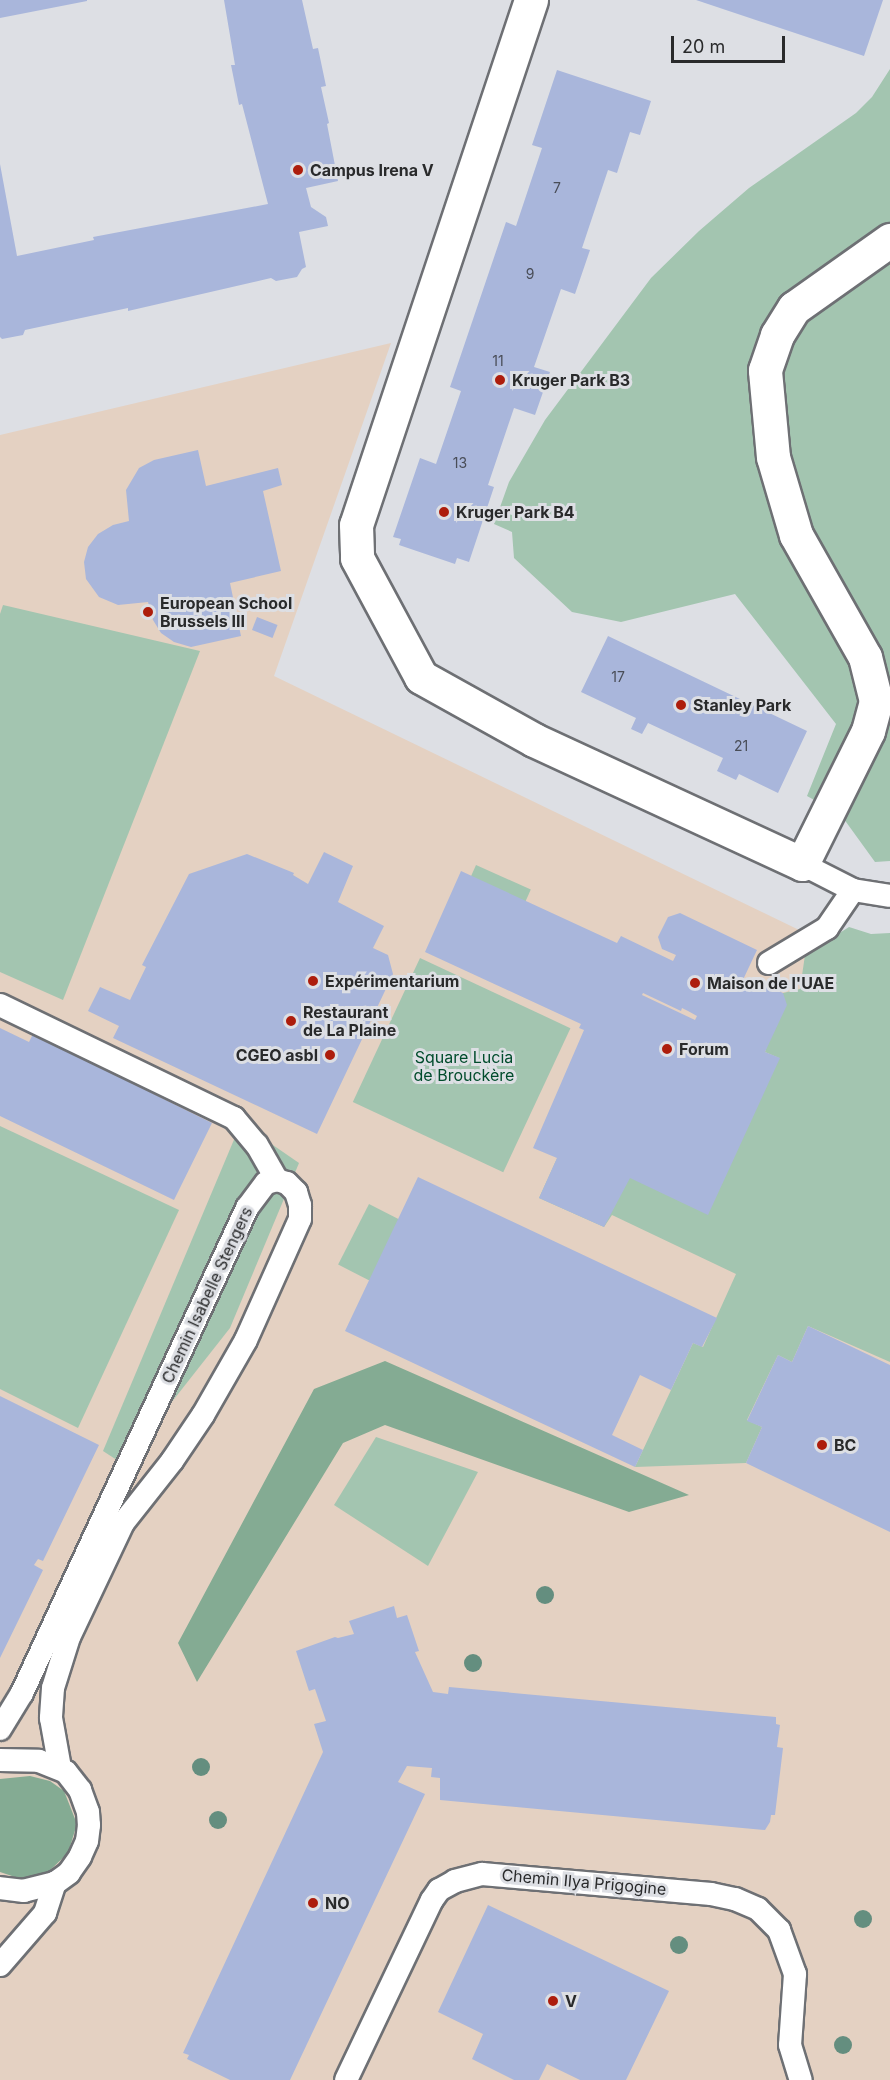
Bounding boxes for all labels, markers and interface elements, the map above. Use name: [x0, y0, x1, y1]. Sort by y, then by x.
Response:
scale bar: [674, 24, 788, 62]
text: 20 m: [682, 36, 725, 57]
place label: Campus Irena V: [310, 160, 434, 180]
marker: Campus Irena V: [291, 163, 305, 177]
house number: 7: [553, 180, 561, 196]
house number: 9: [526, 266, 534, 282]
house number: 11: [492, 353, 504, 369]
place label: Kruger Park B3: [512, 370, 630, 390]
marker: Kruger Park B3: [493, 373, 507, 387]
house number: 13: [453, 455, 467, 471]
place label: Kruger Park B4: [456, 502, 575, 522]
marker: Kruger Park B4: [437, 505, 451, 519]
place label: European School Brussels III: [160, 593, 292, 631]
marker: European School Brussels III: [141, 605, 155, 619]
house number: 17: [611, 669, 625, 685]
place label: Stanley Park: [693, 695, 791, 715]
marker: Stanley Park: [674, 698, 688, 712]
house number: 21: [734, 738, 748, 754]
place label: Expérimentarium: [325, 971, 459, 991]
place label: Maison de l'UAE: [707, 973, 834, 993]
marker: Expérimentarium: [306, 974, 320, 988]
marker: Maison de l'UAE: [688, 976, 702, 990]
place label: Restaurant de La Plaine: [303, 1002, 396, 1040]
marker: Restaurant de La Plaine: [284, 1014, 298, 1028]
place label: Forum: [679, 1039, 729, 1059]
marker: Forum: [660, 1042, 674, 1056]
place label: CGEO asbl: [236, 1045, 318, 1065]
park label: Square Lucia de Brouckère: [414, 1047, 514, 1085]
marker: CGEO asbl: [323, 1048, 337, 1062]
street label: Chemin Isabelle Stengers: [158, 1204, 256, 1386]
place label: BC: [834, 1435, 856, 1455]
marker: BC: [815, 1438, 829, 1452]
street label: Chemin Ilya Prigogine: [501, 1865, 667, 1899]
place label: NO: [325, 1893, 350, 1913]
marker: NO: [306, 1896, 320, 1910]
place label: V: [565, 1991, 577, 2011]
marker: V: [546, 1994, 560, 2008]

